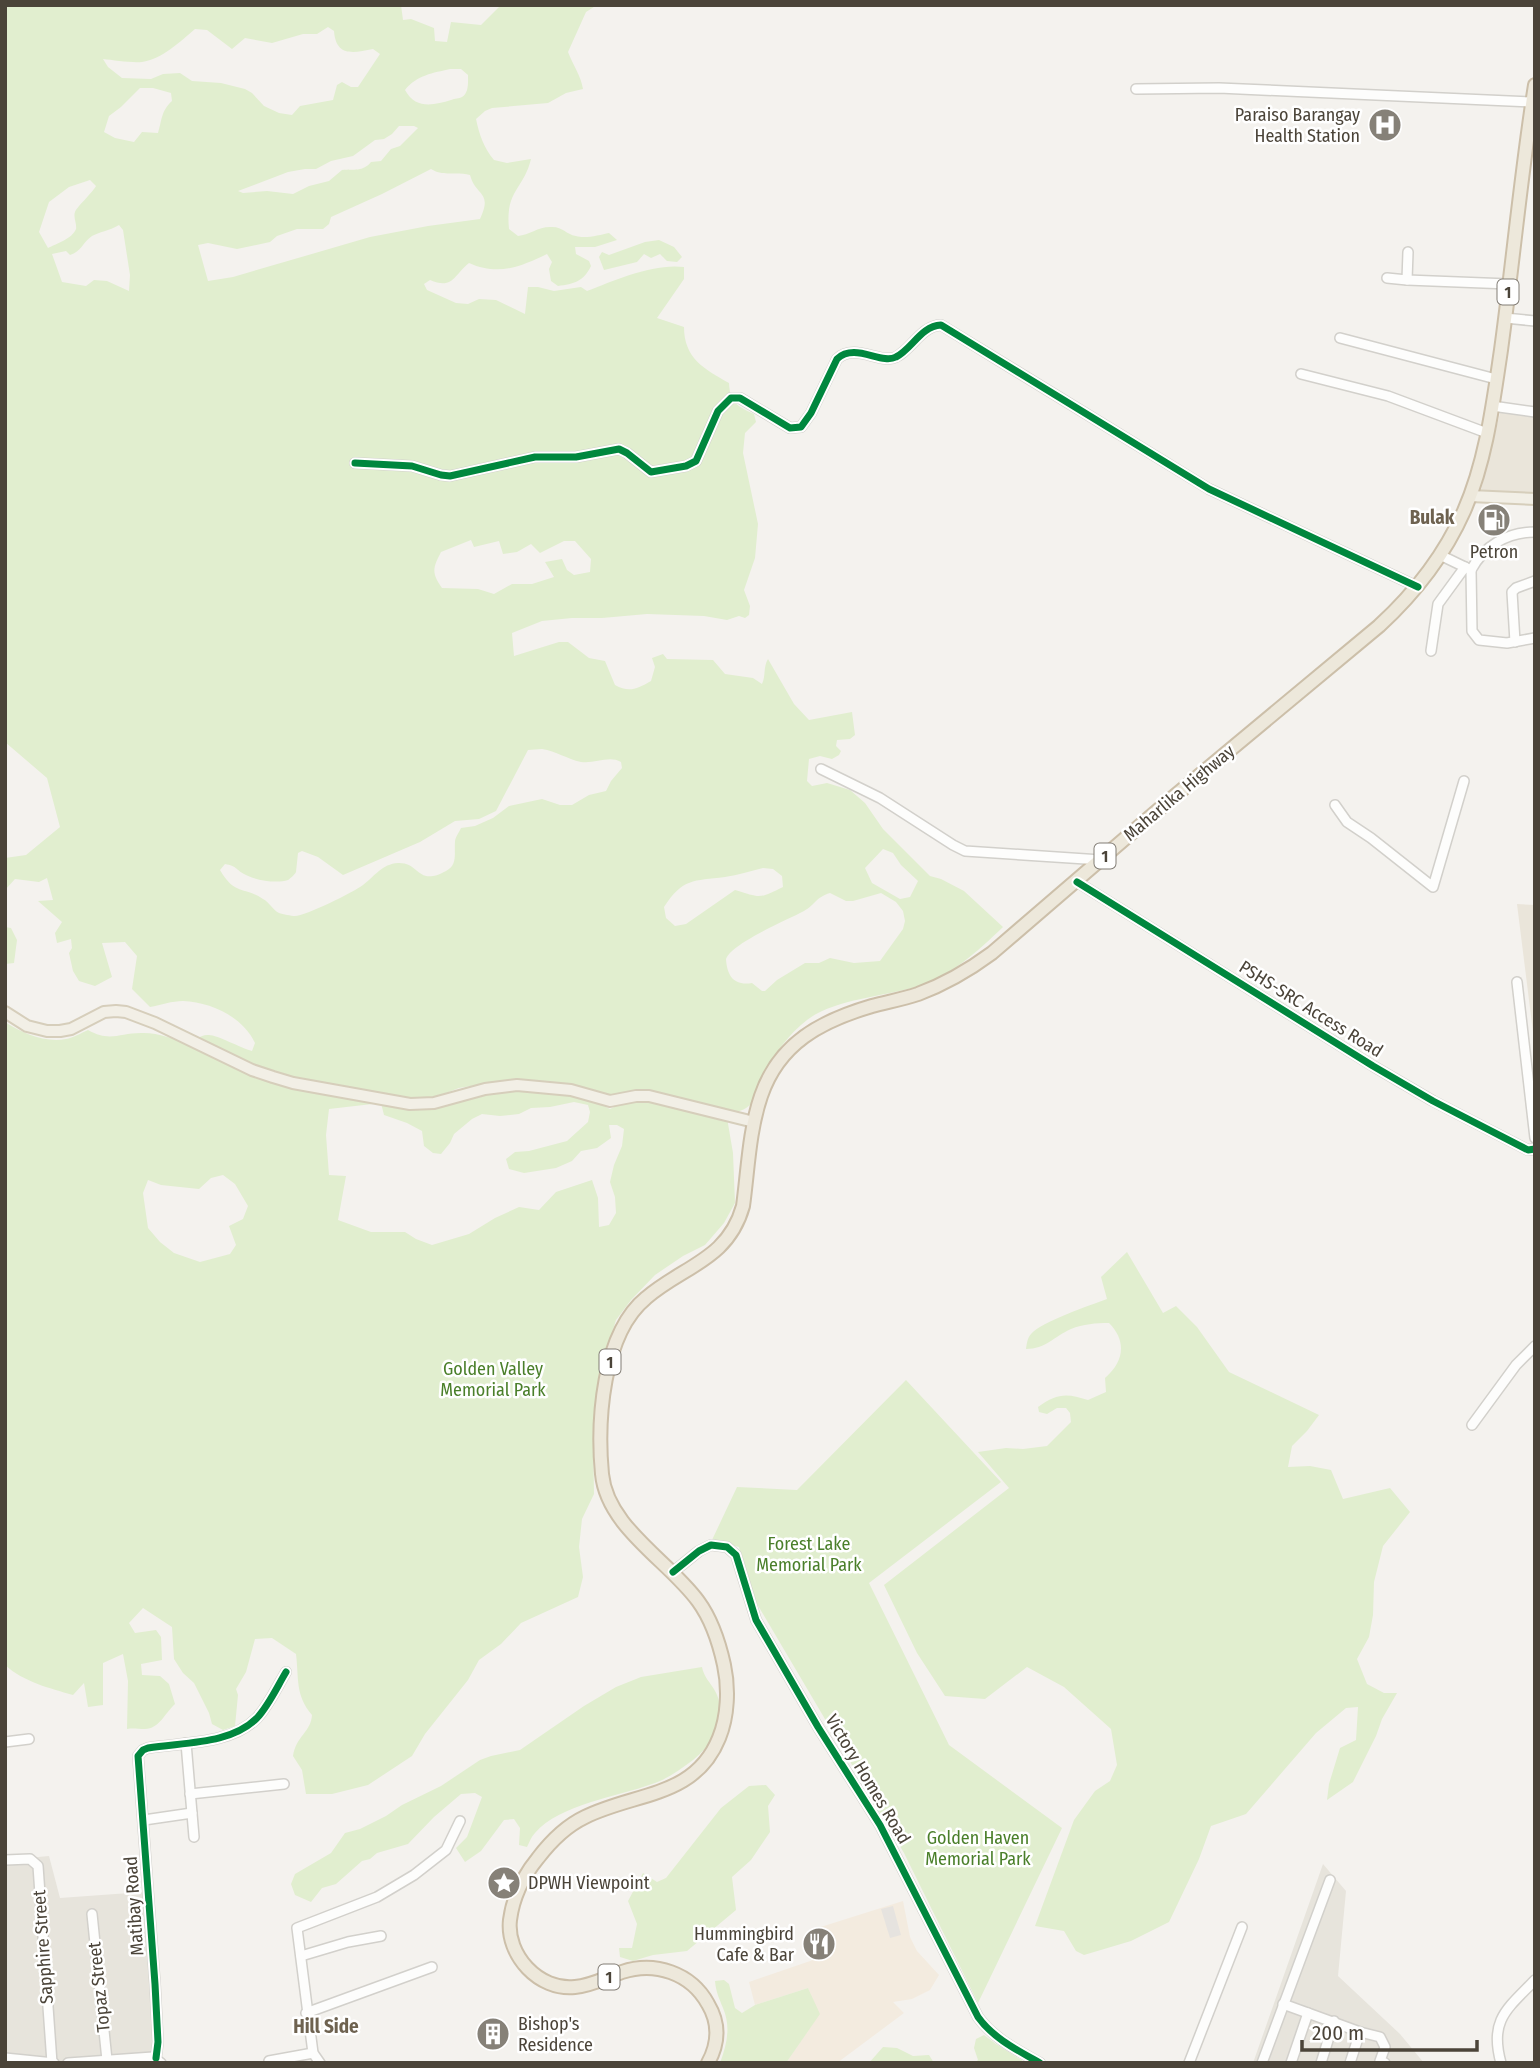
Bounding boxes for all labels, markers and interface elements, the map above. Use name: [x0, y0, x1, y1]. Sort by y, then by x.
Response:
place label: Paraiso Barangay Health Station: [1235, 104, 1360, 147]
hospital icon: Paraiso Barangay Health Station: [1366, 106, 1404, 144]
road number: 1: [1498, 280, 1518, 304]
fuel station icon: Petron: [1475, 501, 1513, 539]
district label: Bulak: [1410, 506, 1455, 529]
place label: Petron: [1470, 541, 1518, 563]
street label: Maharlika Highway: [1119, 740, 1239, 846]
road number: 1: [1094, 844, 1116, 869]
street label: PSHS-SRC Access Road: [1235, 956, 1387, 1062]
road number: 1: [600, 1350, 620, 1374]
park label: Golden Valley Memorial Park: [440, 1358, 546, 1401]
park label: Forest Lake Memorial Park: [756, 1533, 862, 1576]
street label: Victory Homes Road: [821, 1710, 915, 1848]
park label: Golden Haven Memorial Park: [925, 1827, 1031, 1870]
street label: Matibay Road: [120, 1856, 148, 1956]
place icon: DPWH Viewpoint: [485, 1864, 523, 1902]
place label: DPWH Viewpoint: [528, 1872, 650, 1894]
street label: Sapphire Street: [28, 1889, 58, 2005]
place label: Hummingbird Cafe & Bar: [694, 1923, 795, 1966]
restaurant icon: Hummingbird Cafe & Bar: [800, 1925, 838, 1963]
street label: Topaz Street: [83, 1941, 115, 2033]
road number: 1: [598, 1965, 620, 1990]
scale bar: [1302, 2008, 1477, 2052]
place label: Bishop's Residence: [518, 2013, 593, 2056]
district label: Hill Side: [293, 2015, 359, 2038]
building icon: Bishop's Residence: [474, 2015, 512, 2053]
text: 200 m: [1312, 2020, 1364, 2046]

